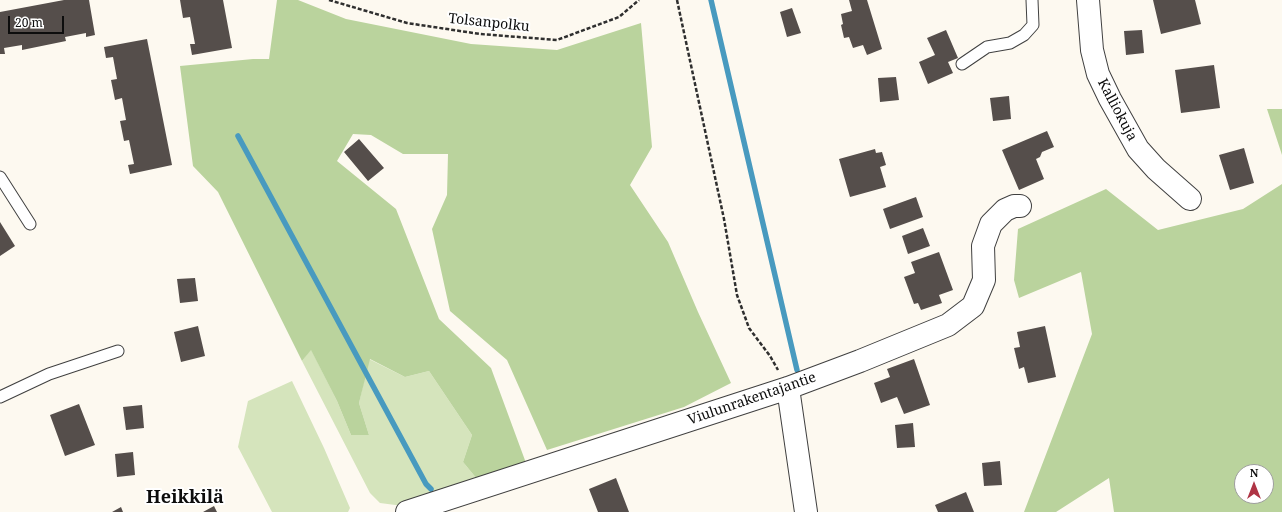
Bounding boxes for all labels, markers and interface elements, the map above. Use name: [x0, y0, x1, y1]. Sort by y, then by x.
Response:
scale bar: [10, 8, 66, 34]
street label: Tolsanpolku: [448, 10, 530, 36]
text: 20 m: [15, 14, 43, 31]
street label: Kalliokuja: [1094, 76, 1140, 144]
street label: Viulunrakentajantie: [686, 369, 818, 429]
north arrow: [1234, 464, 1274, 504]
text: N: [1250, 465, 1258, 480]
district label: Heikkilä: [146, 487, 224, 509]

